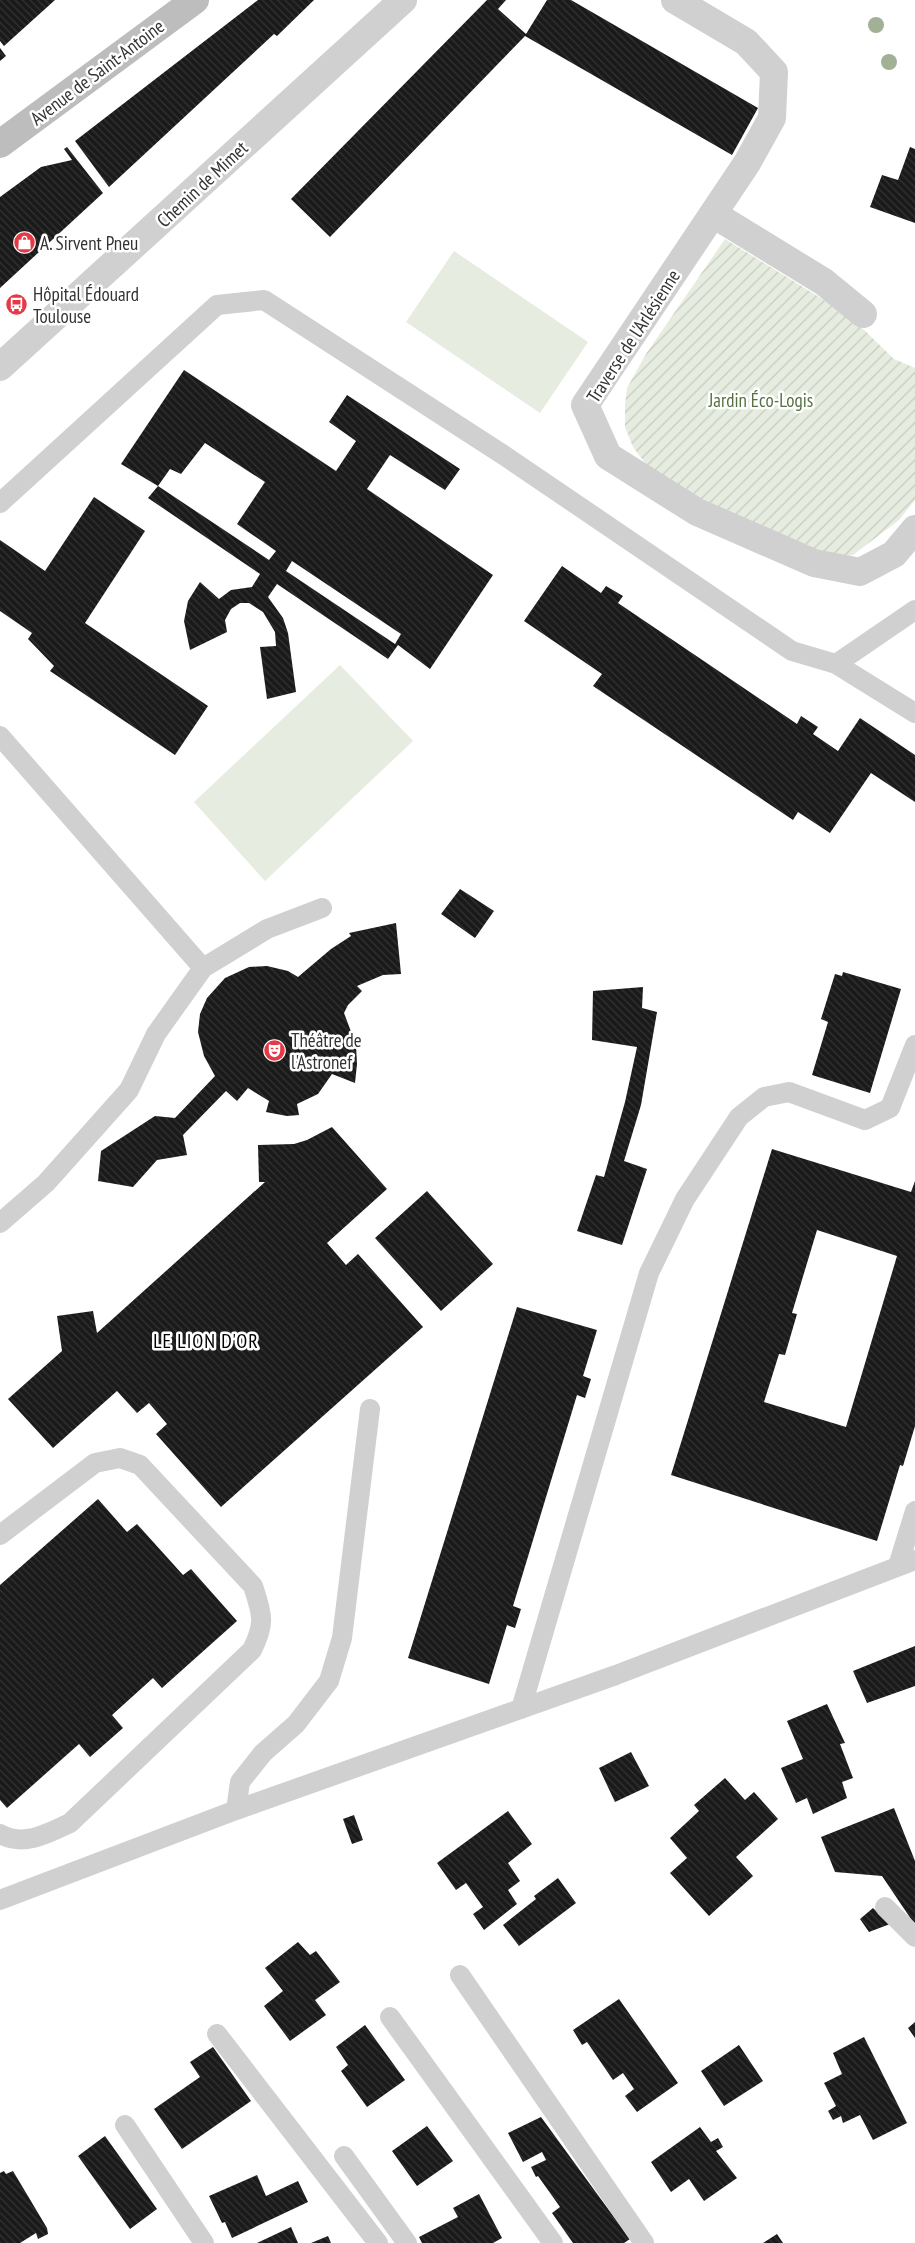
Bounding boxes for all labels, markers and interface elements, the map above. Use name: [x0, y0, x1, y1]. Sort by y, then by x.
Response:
street label: Avenue de Saint-Antoine: [25, 14, 169, 130]
street label: Chemin de Mimet: [152, 135, 253, 232]
shop icon: A. Sirvent Pneu: [12, 231, 36, 255]
place label: A. Sirvent Pneu: [40, 231, 138, 255]
street label: Traverse de l'Arlésienne: [581, 265, 685, 407]
place label: Hôpital Édouard Toulouse: [33, 282, 139, 328]
bus stop icon: Hôpital Édouard Toulouse: [5, 293, 29, 317]
park label: Jardin Éco-Logis: [708, 388, 813, 412]
place label: Théâtre de l'Astronef: [291, 1028, 362, 1074]
theatre icon: Théâtre de l'Astronef: [263, 1039, 287, 1063]
district label: LE LION D'OR: [153, 1328, 259, 1354]

